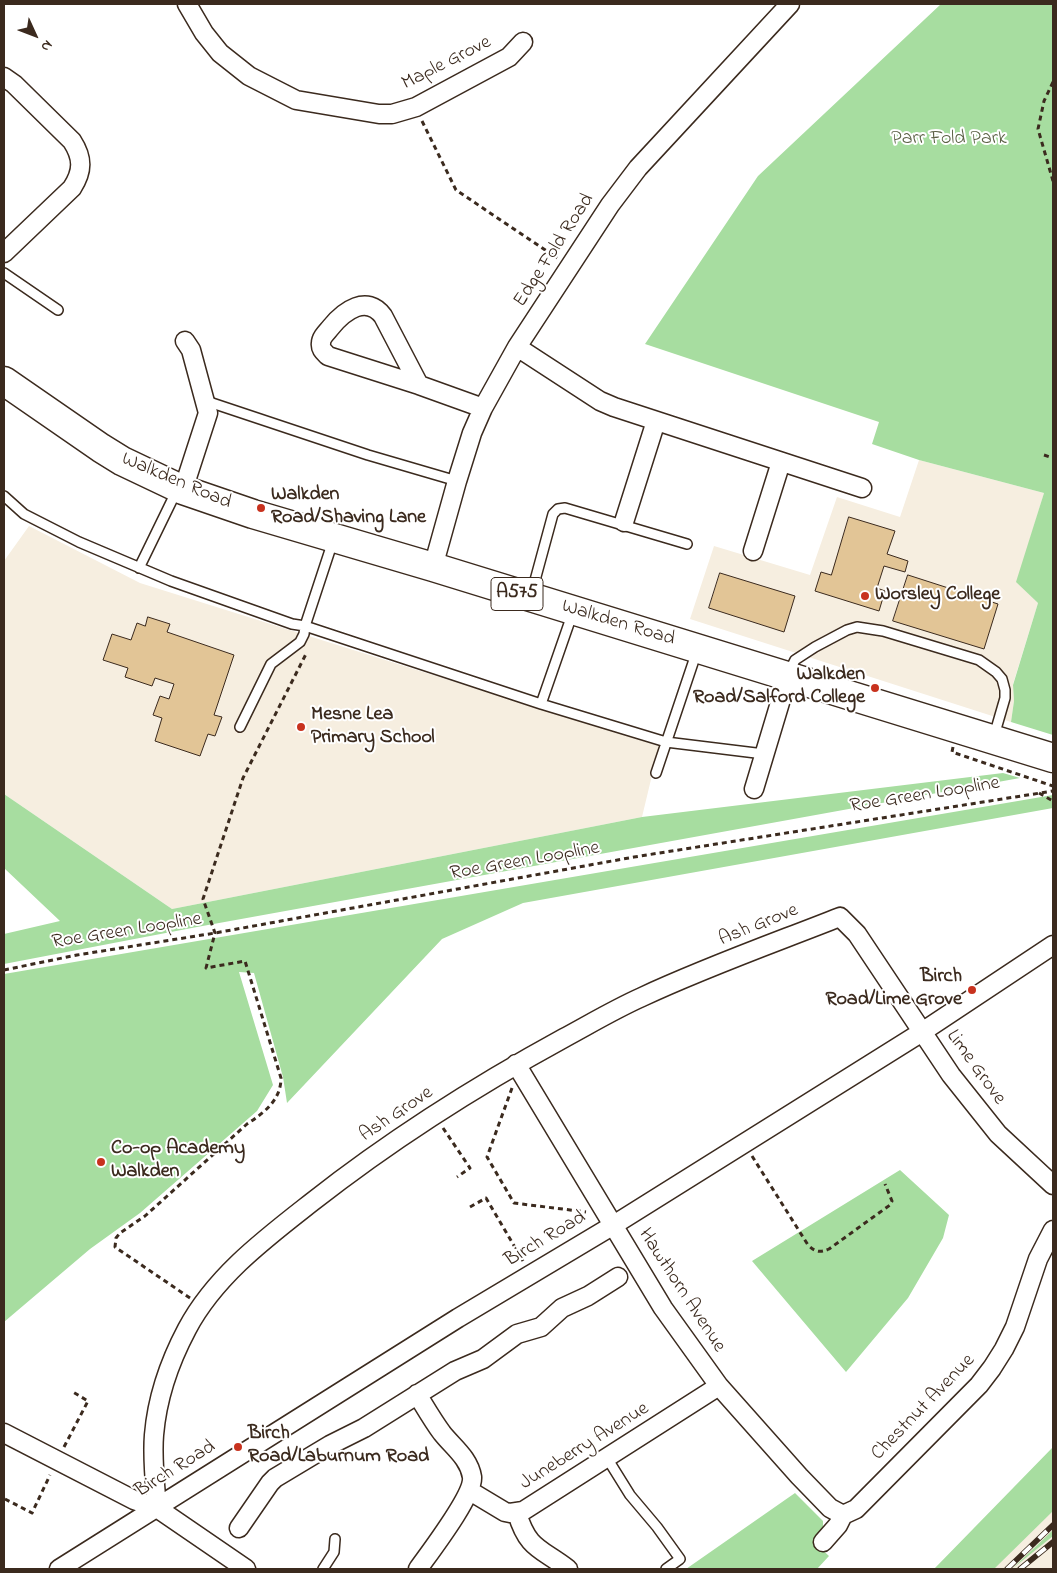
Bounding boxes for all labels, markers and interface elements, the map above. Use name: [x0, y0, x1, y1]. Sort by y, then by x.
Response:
north arrow: [10, 10, 60, 60]
street label: Maple Grove: [398, 31, 496, 97]
text: N: [35, 35, 57, 56]
park label: Parr Fold Park: [891, 128, 1007, 152]
street label: Edge Fold Road: [509, 190, 601, 312]
street label: Walkden Road: [117, 448, 235, 516]
place label: Walkden Road/Shaving Lane: [271, 484, 426, 531]
marker: Walkden Road/Shaving Lane: [255, 502, 267, 514]
road number: A575: [491, 578, 543, 610]
place label: Worsley College: [875, 584, 1000, 608]
marker: Worsley College: [859, 590, 871, 602]
street label: Walkden Road: [559, 595, 677, 653]
place label: Walkden Road/Salford College: [693, 664, 865, 711]
marker: Walkden Road/Salford College: [869, 682, 881, 694]
place label: Mesne Lea Primary School: [311, 704, 435, 751]
marker: Mesne Lea Primary School: [295, 721, 307, 733]
street label: Roe Green Loopline: [848, 772, 1002, 820]
street label: Roe Green Loopline: [448, 837, 602, 887]
street label: Ash Grove: [716, 899, 802, 953]
street label: Roe Green Loopline: [50, 908, 204, 956]
place label: Birch Road/Lime Grove: [825, 966, 962, 1013]
marker: Birch Road/Lime Grove: [966, 984, 978, 996]
street label: Lime Grove: [940, 1026, 1010, 1110]
street label: Ash Grove: [356, 1082, 438, 1148]
place label: Co-op Academy Walkden: [111, 1138, 245, 1185]
marker: Co-op Academy Walkden: [95, 1156, 107, 1168]
street label: Birch Road: [501, 1207, 591, 1273]
street label: Hawthorn Avenue: [632, 1224, 730, 1358]
street label: Chestnut Avenue: [867, 1350, 981, 1466]
street label: Juneberry Avenue: [516, 1398, 654, 1496]
place label: Birch Road/Laburnum Road: [248, 1423, 429, 1470]
street label: Birch Road: [131, 1436, 221, 1504]
marker: Birch Road/Laburnum Road: [232, 1441, 244, 1453]

